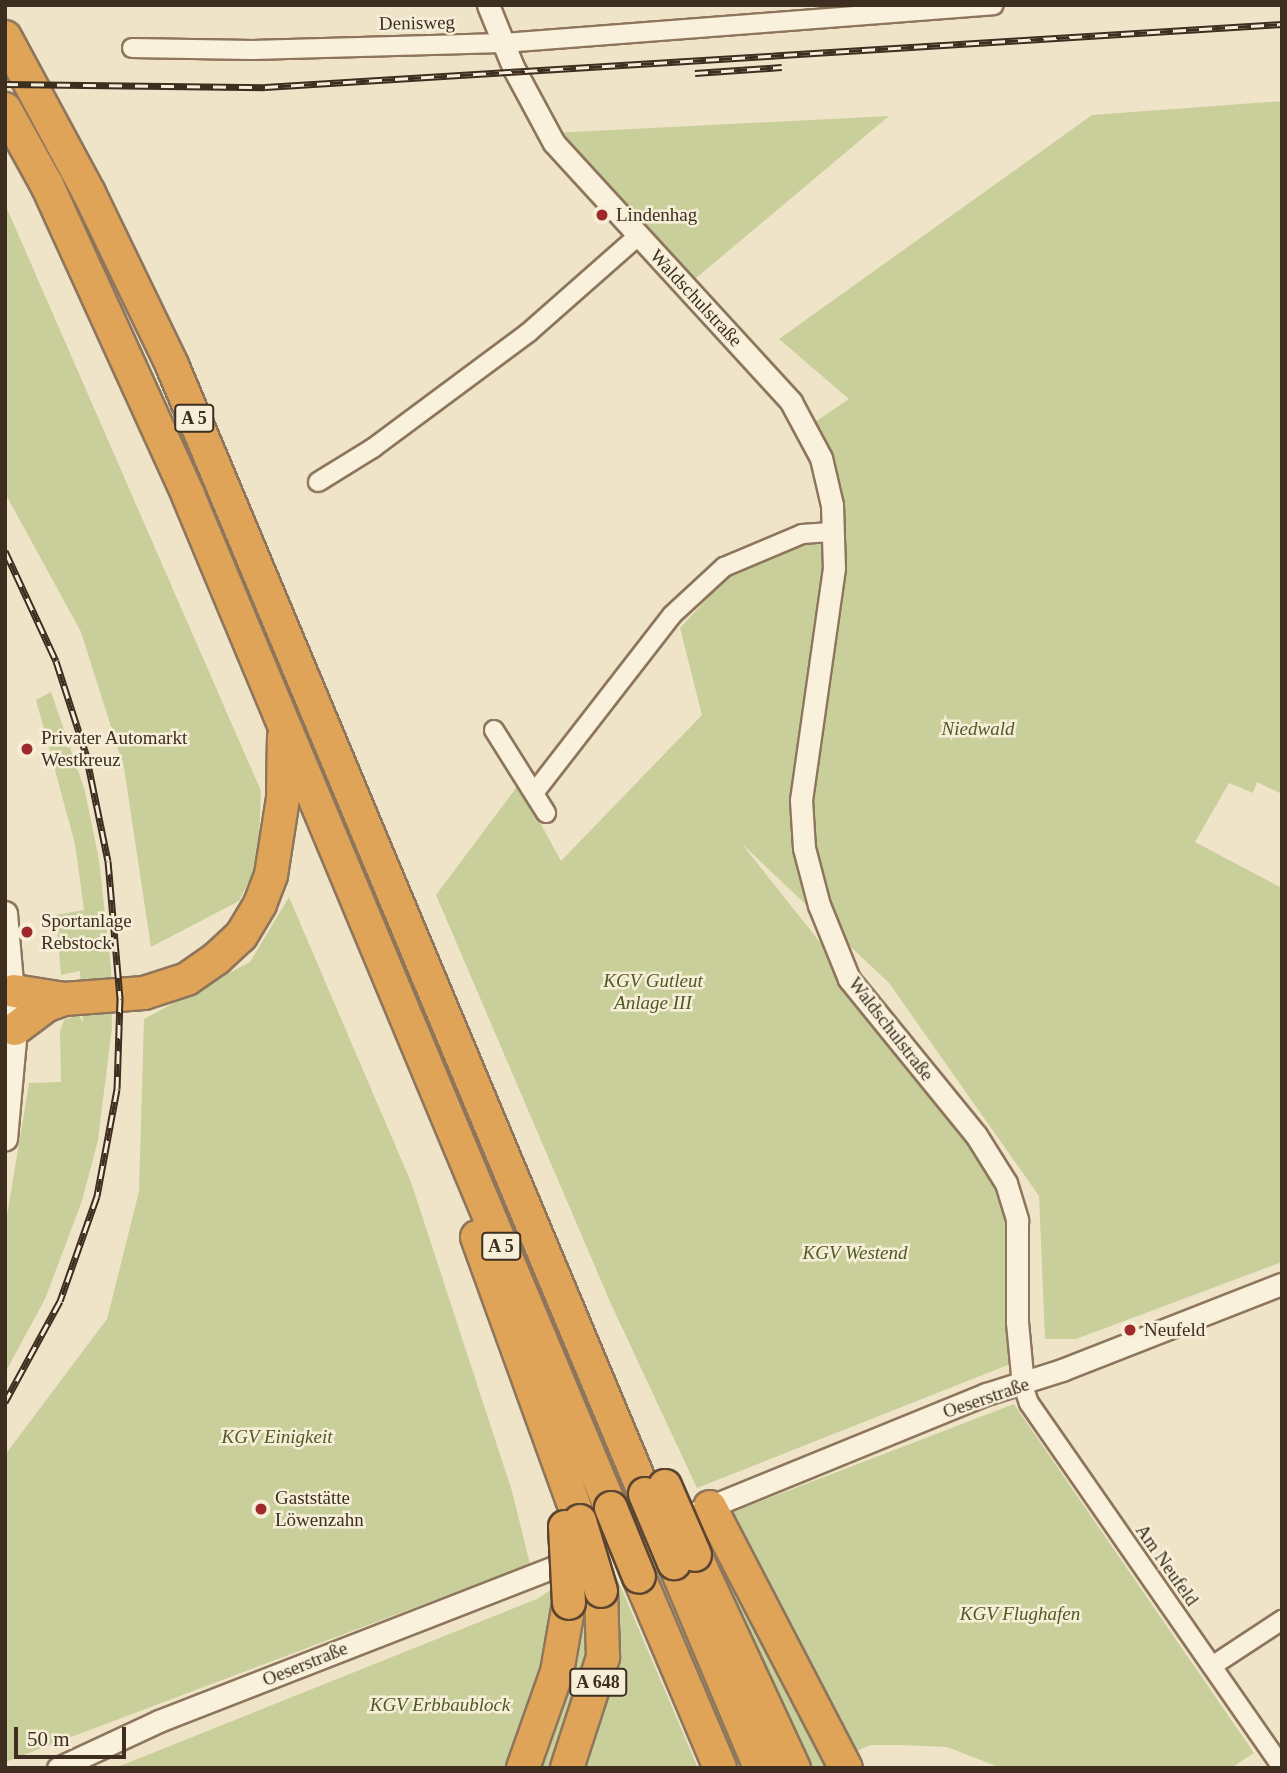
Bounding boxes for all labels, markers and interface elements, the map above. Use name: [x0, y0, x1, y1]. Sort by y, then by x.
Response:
street label: Denisweg: [379, 11, 455, 35]
place label: Lindenhag: [616, 204, 697, 226]
marker: Lindenhag: [594, 207, 610, 223]
street label: Waldschulstraße: [645, 244, 747, 352]
road number: A 5: [173, 404, 215, 432]
park label: Niedwald: [942, 718, 1014, 740]
place label: Privater Automarkt Westkreuz: [41, 727, 188, 771]
marker: Privater Automarkt Westkreuz: [19, 741, 35, 757]
place label: Sportanlage Rebstock: [41, 910, 132, 954]
marker: Sportanlage Rebstock: [19, 924, 35, 940]
park label: KGV Gutleut Anlage III: [603, 970, 703, 1014]
street label: Waldschulstraße: [844, 973, 938, 1085]
road number: A 5: [480, 1232, 522, 1260]
park label: KGV Westend: [802, 1242, 908, 1264]
place label: Neufeld: [1144, 1319, 1205, 1341]
marker: Neufeld: [1122, 1322, 1138, 1338]
street label: Oeserstraße: [940, 1373, 1032, 1423]
park label: KGV Einigkeit: [221, 1426, 333, 1448]
place label: Gaststätte Löwenzahn: [275, 1487, 364, 1531]
marker: Gaststätte Löwenzahn: [253, 1501, 269, 1517]
street label: Am Neufeld: [1131, 1520, 1203, 1610]
park label: KGV Flughafen: [960, 1603, 1080, 1625]
street label: Oeserstraße: [259, 1637, 351, 1691]
road number: A 648: [568, 1667, 628, 1696]
park label: KGV Erbbaublock: [370, 1694, 510, 1716]
scale bar: [18, 1714, 130, 1758]
text: 50 m: [27, 1727, 70, 1751]

